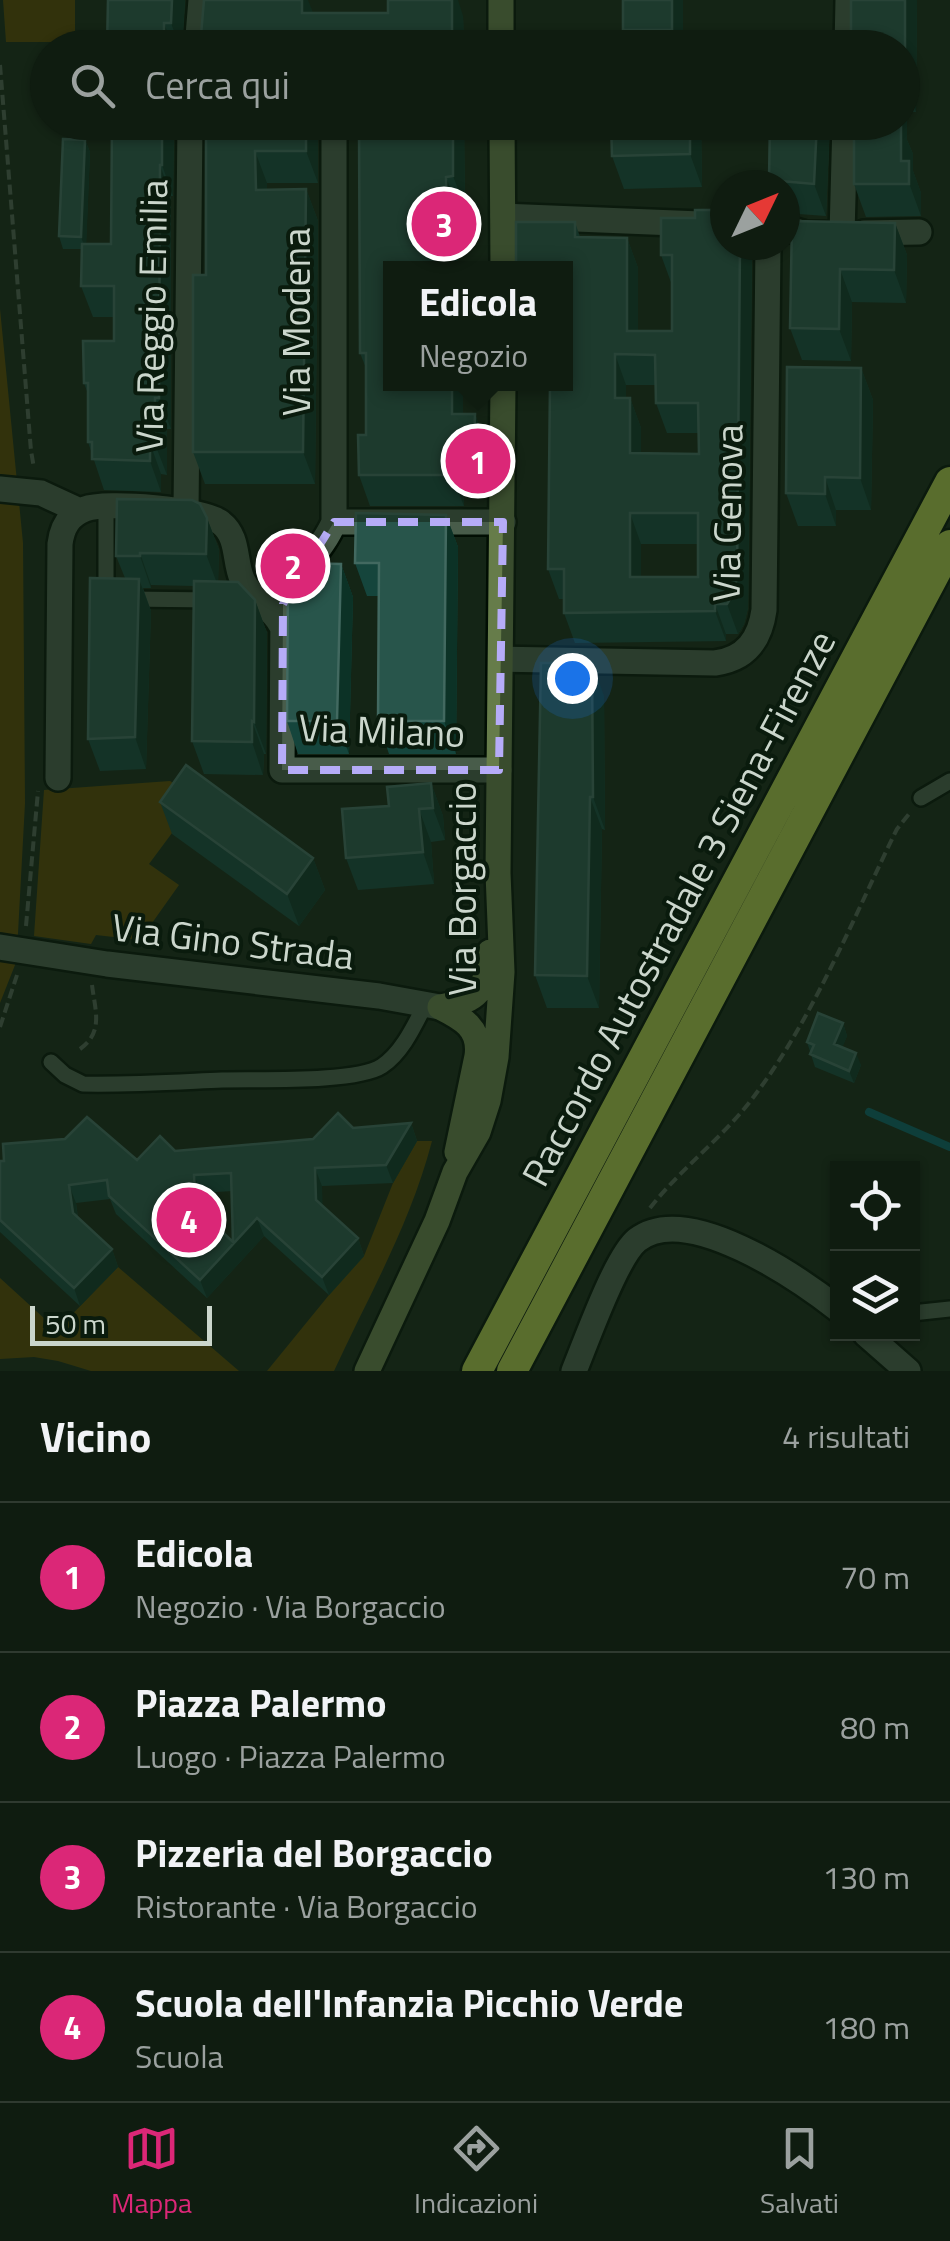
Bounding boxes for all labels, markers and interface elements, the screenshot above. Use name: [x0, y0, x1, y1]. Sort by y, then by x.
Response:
search box: [30, 30, 920, 140]
text: Cerca qui: [145, 56, 290, 114]
icon: search: [65, 58, 120, 113]
north arrow: [710, 170, 800, 260]
street label: Via Reggio Emilia: [120, 179, 182, 453]
pin: 3: [412, 186, 476, 262]
street label: Via Modena: [267, 228, 325, 416]
popup: [383, 261, 573, 391]
text: Edicola: [419, 273, 537, 331]
text: Negozio: [419, 331, 528, 379]
pin: 1: [446, 424, 510, 498]
street label: Via Genova: [696, 424, 758, 602]
pin: 2: [260, 528, 326, 604]
street label: Raccordo Autostradale 3 Siena-Firenze: [506, 620, 850, 1196]
your location: [547, 653, 598, 704]
street label: Via Milano: [298, 698, 466, 762]
street label: Via Borgaccio: [433, 782, 491, 996]
street label: Via Gino Strada: [109, 897, 357, 985]
map controls: [830, 1161, 920, 1341]
button: locate: [830, 1161, 920, 1251]
pin: 4: [156, 1182, 222, 1258]
button: layers: [830, 1251, 920, 1341]
scale bar: [30, 1301, 212, 1346]
text: 50 m: [45, 1302, 106, 1345]
text: Vicino: [40, 1404, 151, 1468]
text: 4 risultati: [782, 1412, 910, 1460]
text: Edicola: [135, 1524, 253, 1582]
text: 1: [64, 1553, 81, 1601]
text: 70 m: [840, 1553, 910, 1601]
text: Negozio · Via Borgaccio: [135, 1582, 446, 1630]
text: Piazza Palermo: [135, 1674, 386, 1732]
text: 2: [64, 1703, 81, 1751]
text: 80 m: [840, 1703, 910, 1751]
text: Luogo · Piazza Palermo: [135, 1732, 446, 1780]
text: Pizzeria del Borgaccio: [135, 1824, 493, 1882]
text: 3: [64, 1853, 81, 1901]
text: 130 m: [822, 1853, 910, 1901]
text: Ristorante · Via Borgaccio: [135, 1882, 478, 1930]
text: Scuola dell'Infanzia Picchio Verde: [135, 1974, 683, 2032]
text: 4: [64, 2003, 81, 2051]
text: 180 m: [822, 2003, 910, 2051]
text: Scuola: [135, 2032, 224, 2080]
tab: Mappa: [111, 2121, 192, 2224]
tab: Indicazioni: [414, 2121, 538, 2224]
tab: Salvati: [760, 2121, 839, 2224]

